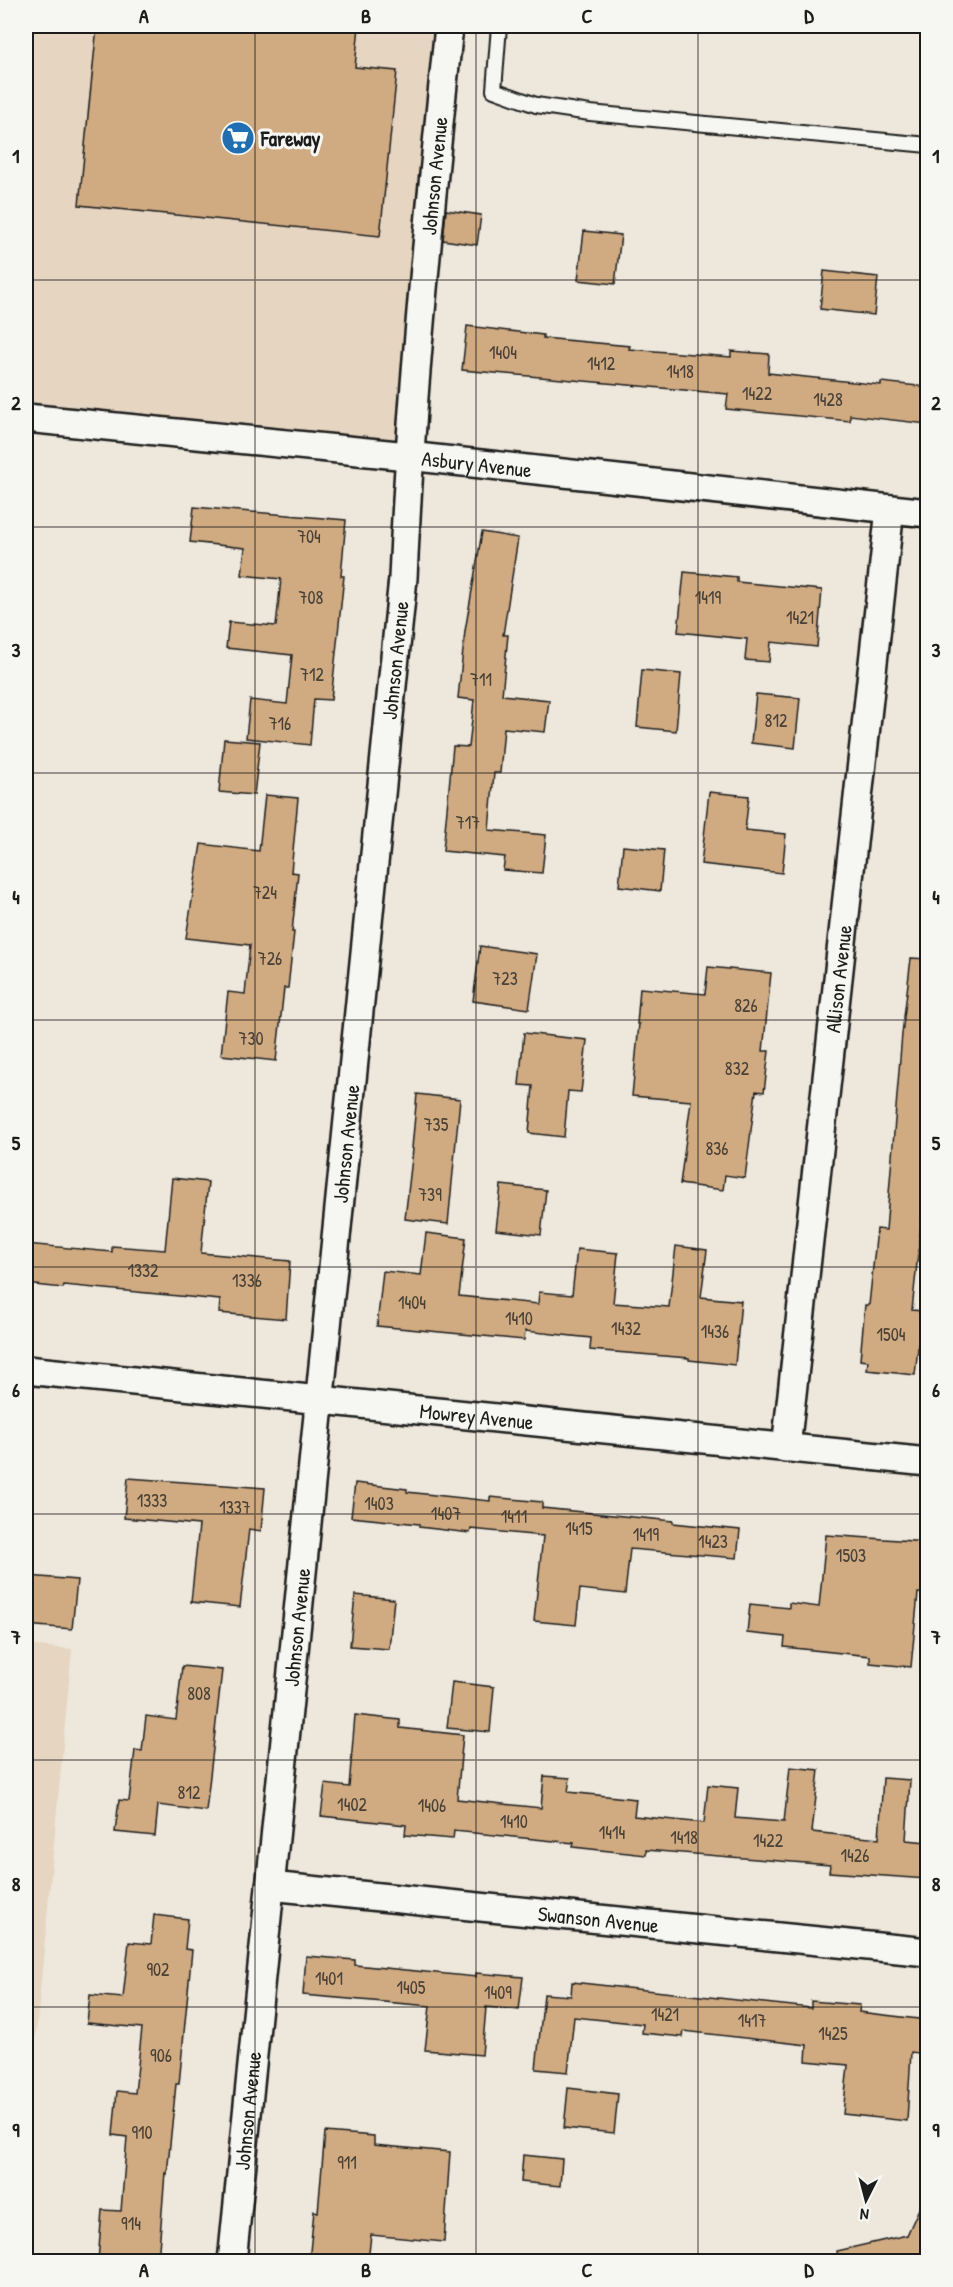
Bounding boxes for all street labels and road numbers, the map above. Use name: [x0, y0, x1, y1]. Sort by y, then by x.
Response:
street label: Johnson Avenue: [414, 115, 454, 236]
street label: Asbury Avenue: [420, 443, 533, 484]
street label: Johnson Avenue: [374, 600, 415, 721]
street label: Allison Avenue: [818, 923, 858, 1034]
street label: Johnson Avenue: [325, 1083, 366, 1204]
street label: Mowrey Avenue: [418, 1396, 535, 1436]
street label: Johnson Avenue: [276, 1567, 317, 1688]
street label: Swanson Avenue: [537, 1898, 660, 1939]
street label: Johnson Avenue: [227, 2050, 268, 2171]

